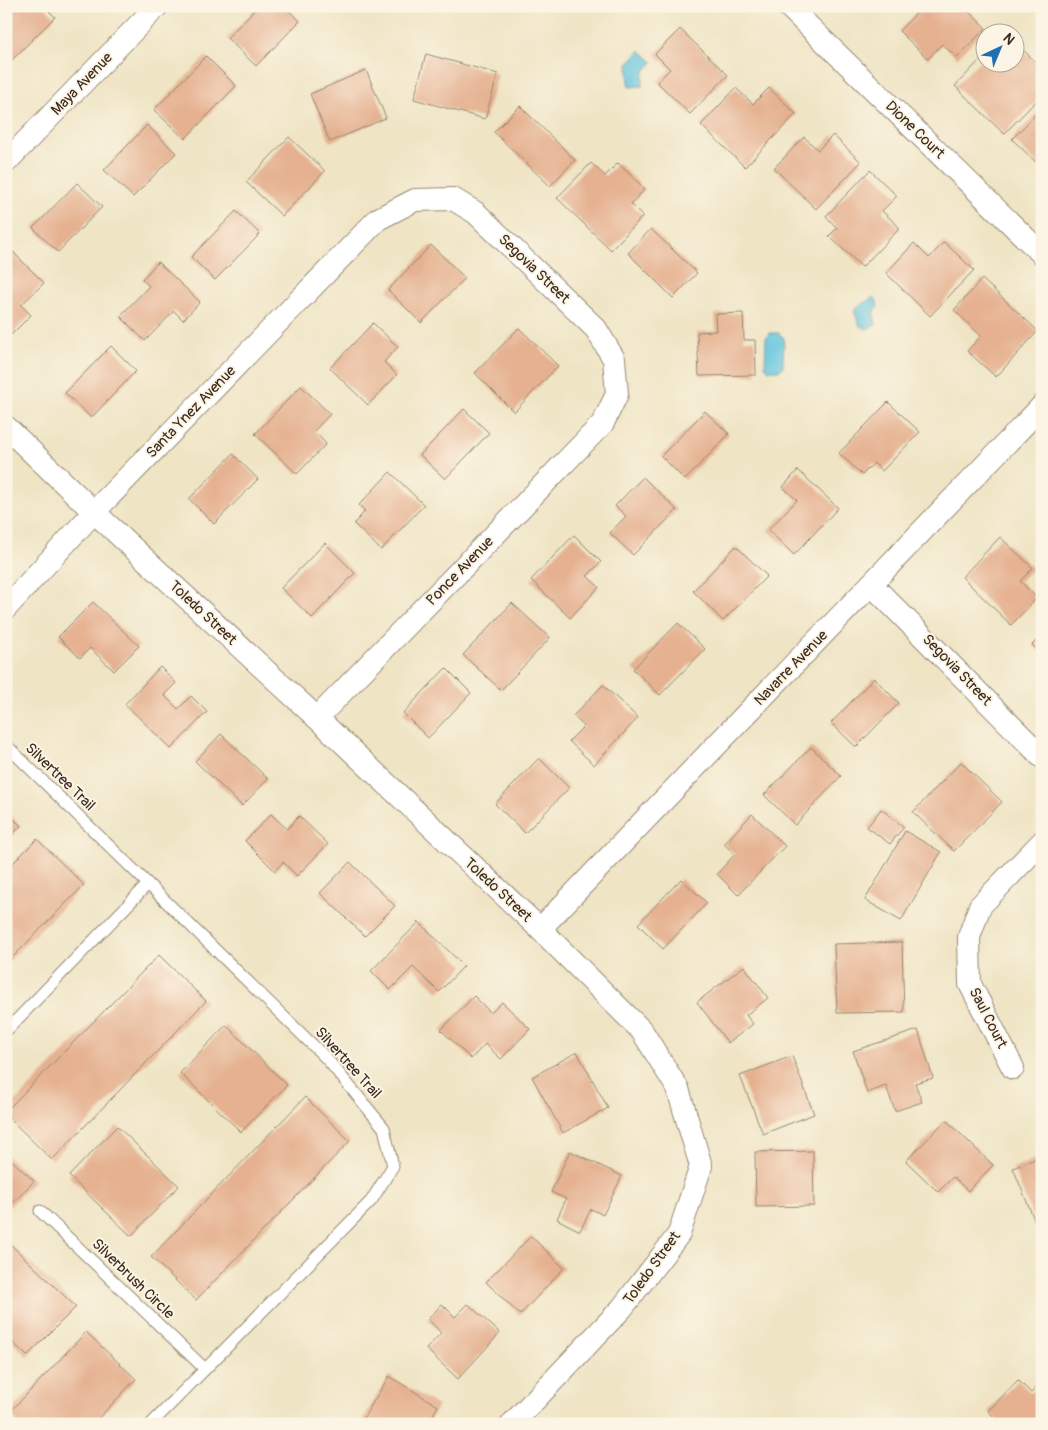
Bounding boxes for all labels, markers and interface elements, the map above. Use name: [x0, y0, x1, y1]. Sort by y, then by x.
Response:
north arrow: [976, 22, 1026, 72]
text: N: [999, 30, 1018, 48]
street label: Maya Avenue: [47, 48, 117, 120]
street label: Dione Court: [881, 97, 949, 164]
street label: Segovia Street: [494, 230, 574, 308]
street label: Santa Ynez Avenue: [142, 361, 240, 462]
street label: Ponce Avenue: [422, 532, 498, 610]
street label: Toledo Street: [165, 577, 242, 650]
street label: Navarre Avenue: [750, 626, 832, 710]
street label: Segovia Street: [918, 630, 996, 710]
street label: Silvertree Trail: [21, 739, 99, 815]
street label: Toledo Street: [460, 854, 537, 927]
street label: Saul Court: [965, 984, 1012, 1053]
street label: Silvertree Trail: [311, 1023, 385, 1103]
street label: Toledo Street: [619, 1227, 685, 1308]
street label: Silverbrush Circle: [88, 1235, 179, 1324]

